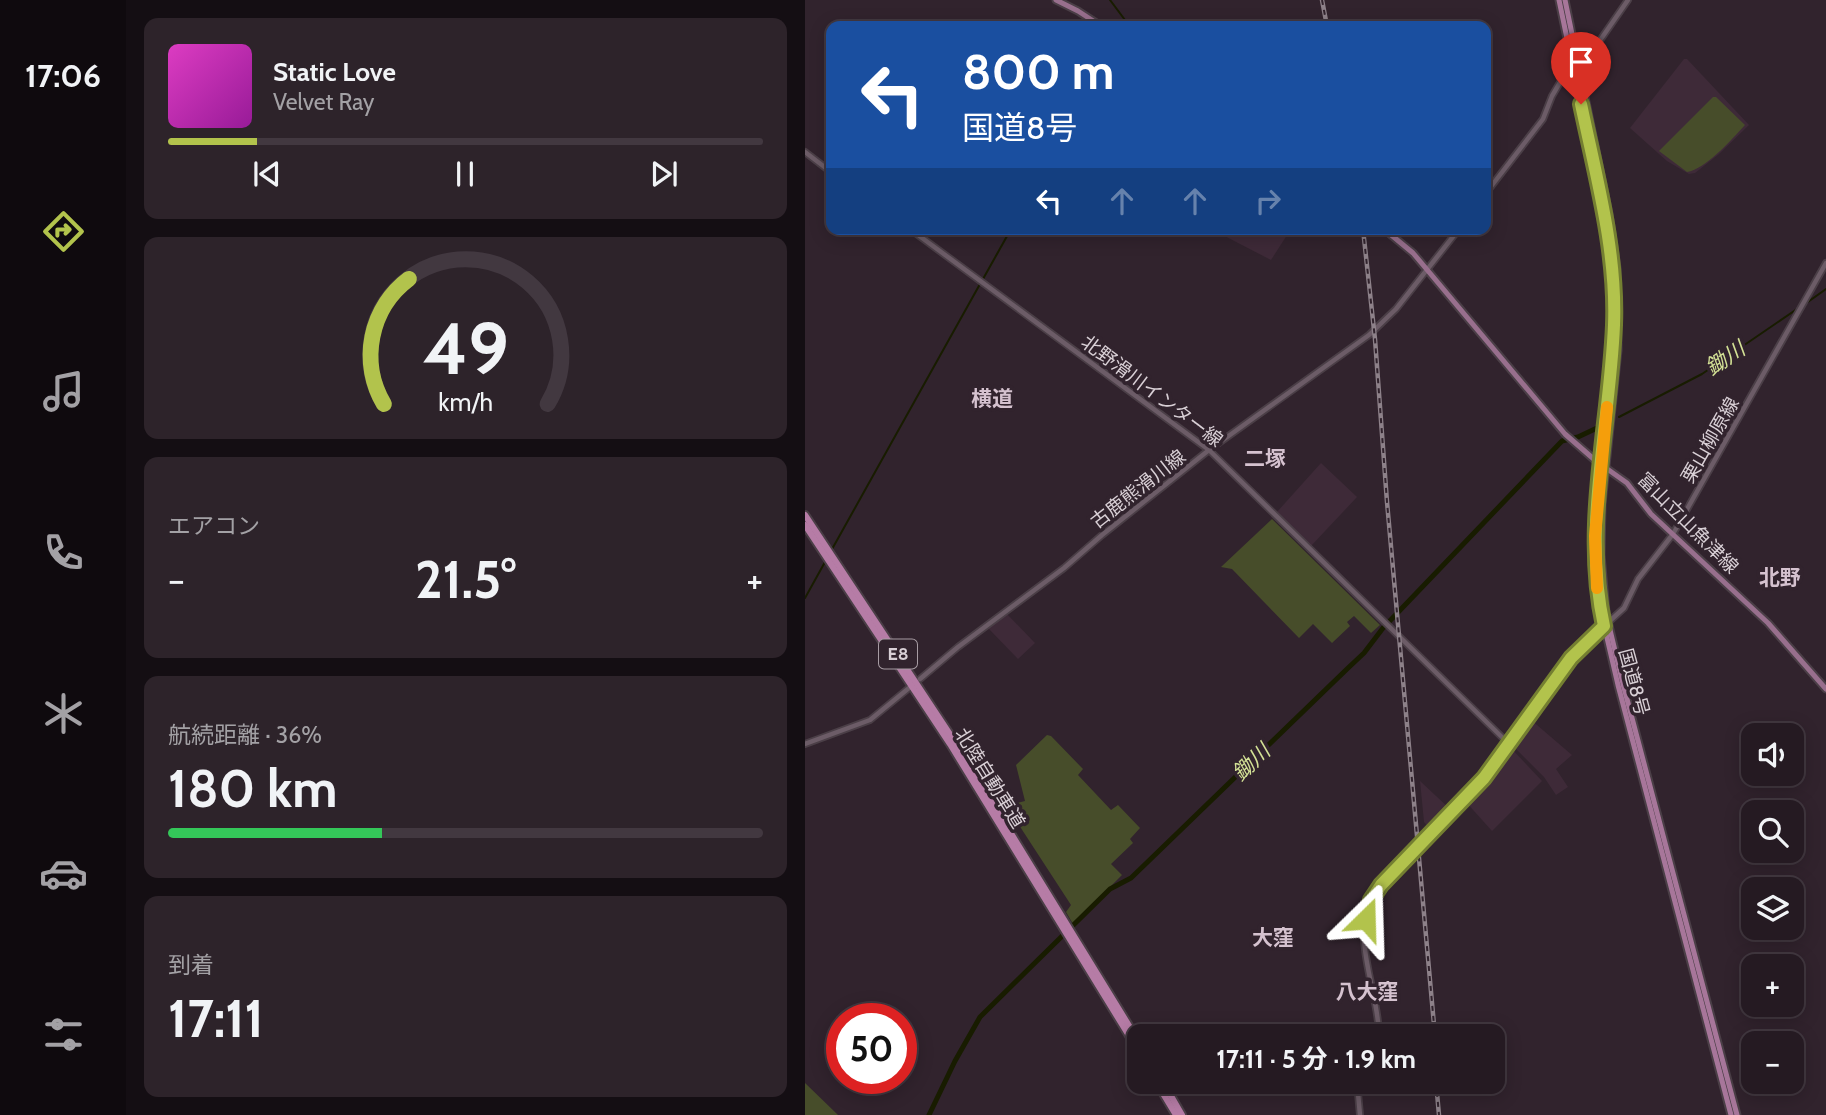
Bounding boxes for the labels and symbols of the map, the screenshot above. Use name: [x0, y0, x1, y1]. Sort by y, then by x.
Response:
pin: [1551, 32, 1611, 104]
street label: 北野滑川インター線: [1077, 330, 1227, 452]
water label: 鋤川: [1701, 335, 1751, 380]
district label: 横道: [971, 386, 1013, 411]
street label: 栗山柳原線: [1676, 393, 1744, 487]
street label: 古鹿熊滑川線: [1086, 445, 1190, 533]
district label: 二塚: [1244, 446, 1286, 471]
street label: 富山立山魚津線: [1633, 468, 1743, 578]
district label: 北野: [1759, 565, 1801, 590]
road number: E8: [879, 640, 917, 668]
street label: 国道8号: [1614, 646, 1654, 718]
street label: 北陸自動車道: [950, 724, 1030, 832]
water label: 鋤川: [1227, 737, 1276, 786]
position arrow: [1329, 882, 1403, 956]
district label: 大窪: [1252, 925, 1294, 950]
district label: 八大窪: [1336, 979, 1399, 1004]
speed limit sign: 50: [826, 1003, 917, 1094]

